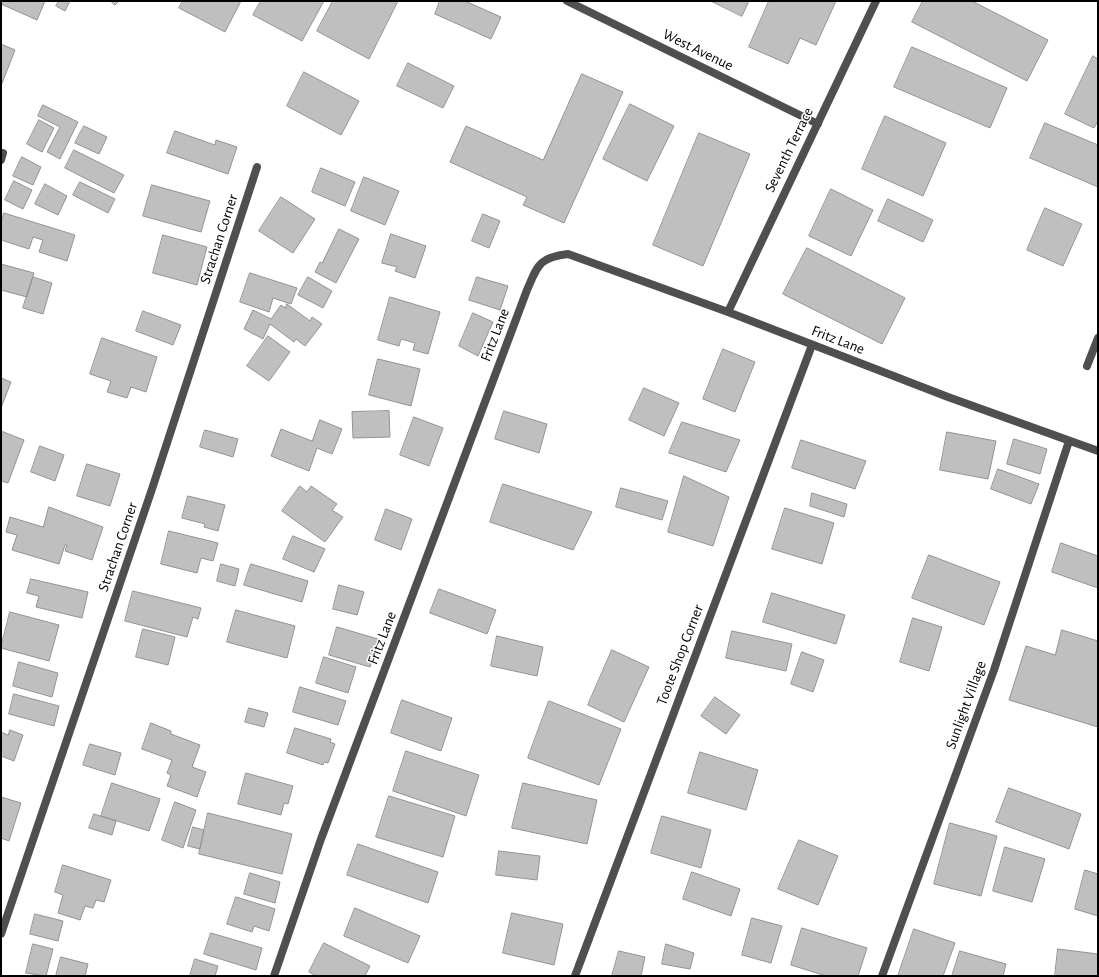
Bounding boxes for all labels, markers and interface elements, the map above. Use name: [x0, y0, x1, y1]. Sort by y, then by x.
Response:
street label: West Avenue: [660, 25, 736, 75]
street label: Seventh Terrace: [761, 105, 817, 195]
street label: Strachan Corner: [196, 192, 242, 286]
street label: Fritz Lane: [477, 306, 513, 364]
street label: Fritz Lane: [809, 322, 867, 358]
street label: Strachan Corner: [94, 500, 142, 594]
street label: Toote Shop Corner: [653, 602, 707, 708]
street label: Fritz Lane: [364, 609, 400, 667]
street label: Sunlight Village: [942, 658, 990, 752]

